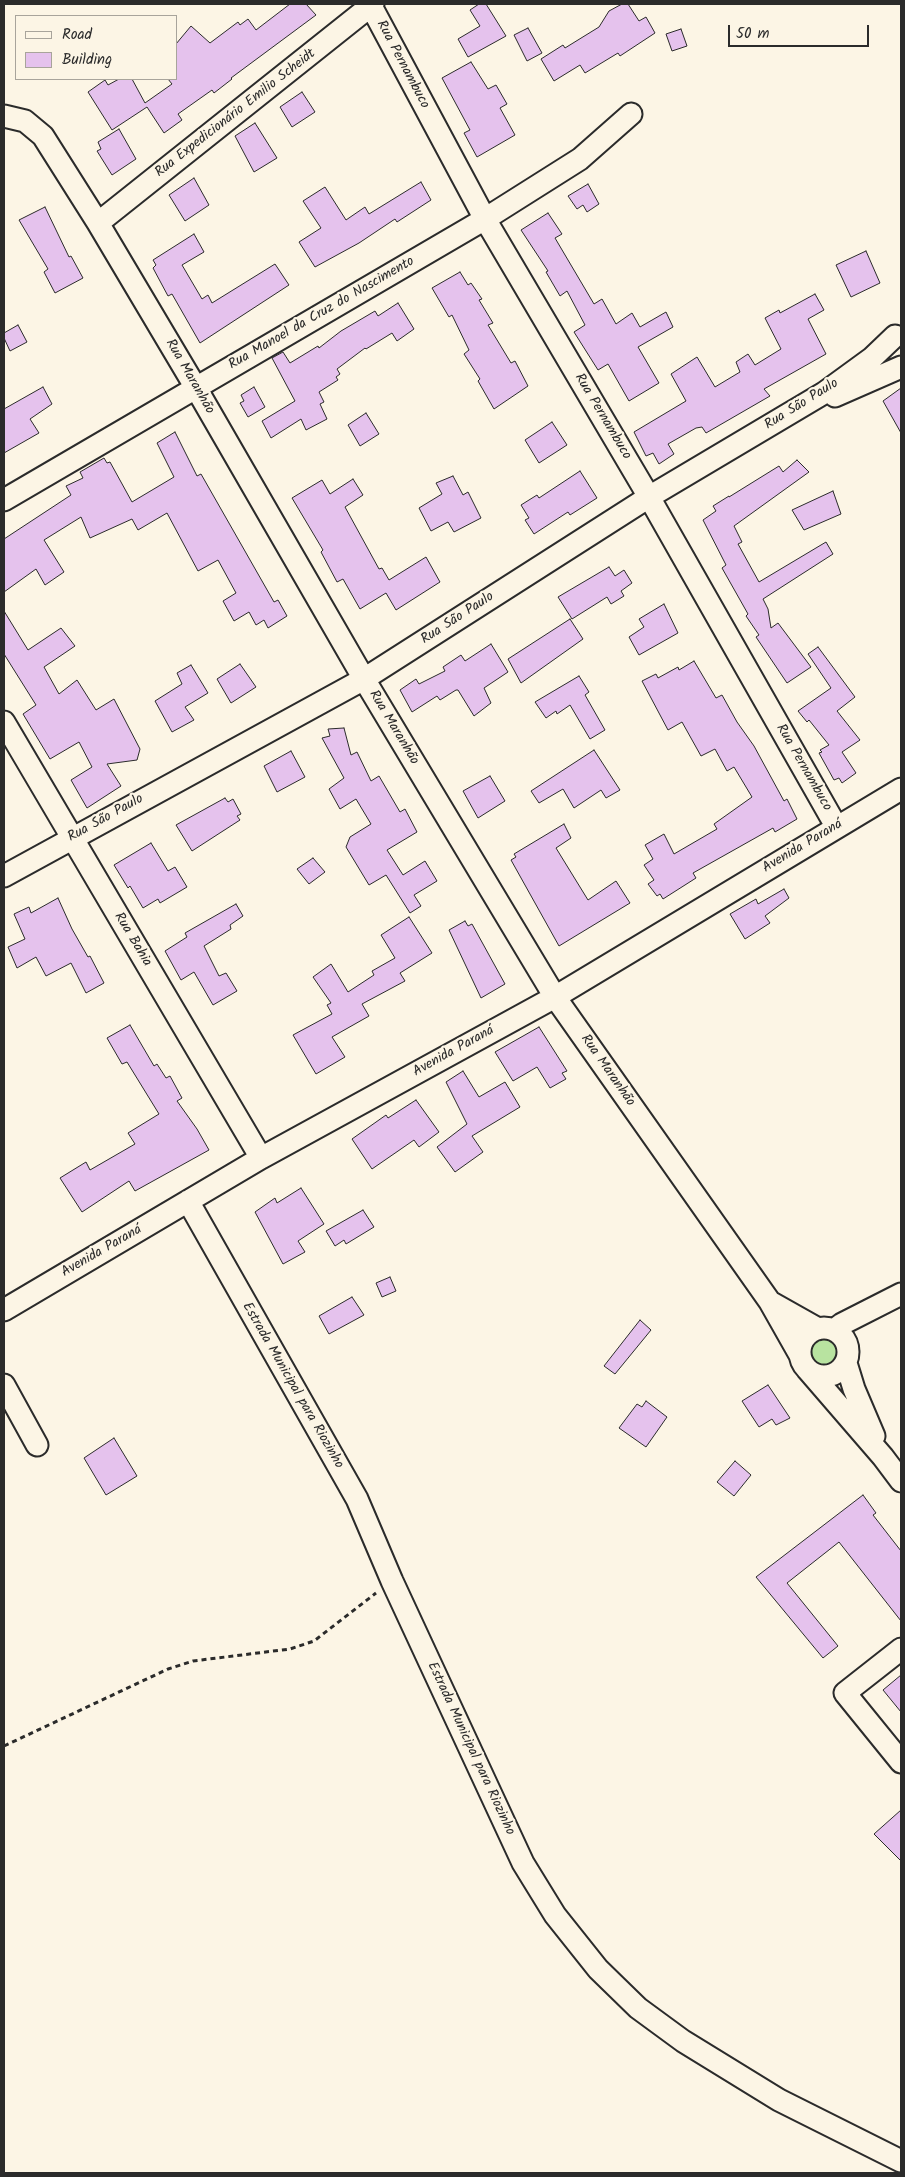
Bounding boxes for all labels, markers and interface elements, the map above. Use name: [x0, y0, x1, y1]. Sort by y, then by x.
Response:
legend: [15, 15, 178, 80]
scale bar: [730, 15, 871, 47]
street label: Rua Pernambuco: [372, 18, 432, 112]
text: 50 m: [736, 22, 770, 46]
text: Road: [62, 23, 92, 47]
street label: Rua Expedicionário Emilio Scheidt: [152, 46, 320, 182]
text: Building: [62, 48, 112, 72]
street label: Rua Manoel da Cruz do Nascimento: [226, 254, 418, 374]
street label: Rua Maranhão: [161, 337, 217, 417]
street label: Rua Pernambuco: [570, 371, 634, 463]
street label: Rua São Paulo: [762, 376, 842, 434]
street label: Rua São Paulo: [418, 589, 498, 649]
street label: Rua Maranhão: [364, 688, 422, 768]
street label: Rua Pernambuco: [771, 722, 835, 814]
street label: Rua São Paulo: [65, 791, 147, 847]
street label: Avenida Paraná: [760, 817, 846, 877]
street label: Rua Bahia: [109, 910, 155, 970]
street label: Avenida Paraná: [411, 1023, 497, 1081]
street label: Rua Maranhão: [576, 1032, 638, 1110]
street label: Avenida Paraná: [59, 1222, 145, 1282]
street label: Estrada Municipal para Riozinho: [237, 1300, 347, 1472]
street label: Estrada Municipal para Riozinho: [422, 1660, 518, 1838]

